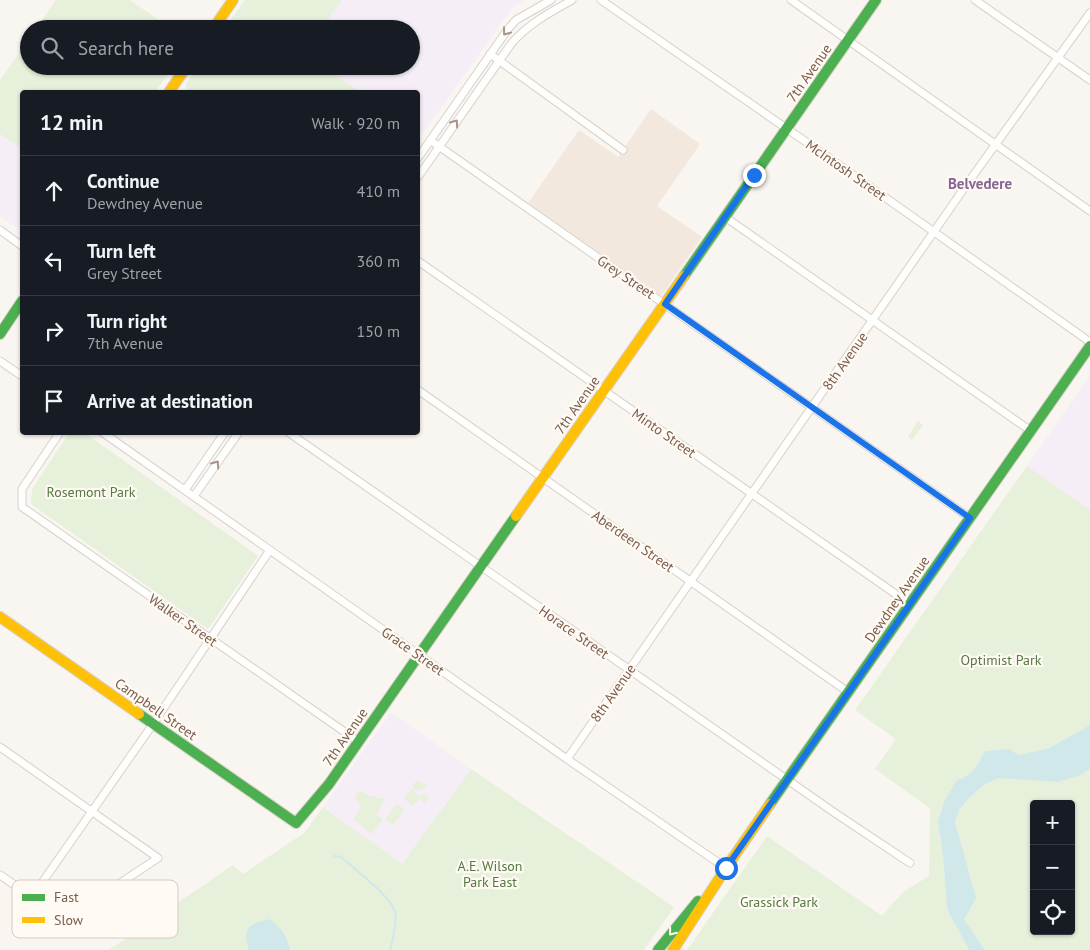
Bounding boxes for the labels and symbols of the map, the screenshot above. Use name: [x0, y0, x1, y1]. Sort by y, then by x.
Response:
one-way arrow: [504, 26, 512, 35]
street label: 7th Avenue: [782, 41, 836, 105]
one-way arrow: [450, 120, 458, 129]
street label: McIntosh Street: [802, 136, 890, 205]
route end: [743, 164, 766, 187]
district label: Belvedere: [948, 174, 1012, 193]
street label: Grey Street: [594, 251, 658, 303]
street label: 8th Avenue: [818, 328, 872, 394]
street label: 7th Avenue: [550, 373, 604, 437]
street label: Minto Street: [628, 404, 700, 462]
one-way arrow: [210, 461, 219, 470]
park label: Rosemont Park: [47, 483, 136, 501]
street label: Aberdeen Street: [588, 506, 678, 576]
street label: Dewdney Avenue: [861, 552, 933, 646]
street label: Walker Street: [145, 590, 221, 650]
street label: Horace Street: [536, 601, 613, 663]
street label: Grace Street: [378, 623, 448, 679]
park label: Optimist Park: [961, 651, 1042, 669]
street label: 8th Avenue: [586, 660, 640, 726]
street label: Campbell Street: [112, 674, 201, 744]
street label: 7th Avenue: [318, 705, 372, 769]
park label: A.E. Wilson Park East: [458, 857, 522, 891]
route start: [715, 857, 738, 880]
legend: [12, 880, 178, 938]
text: Fast: [54, 888, 79, 906]
park label: Grassick Park: [740, 893, 818, 911]
text: Slow: [54, 911, 84, 929]
one-way arrow: [670, 926, 678, 935]

